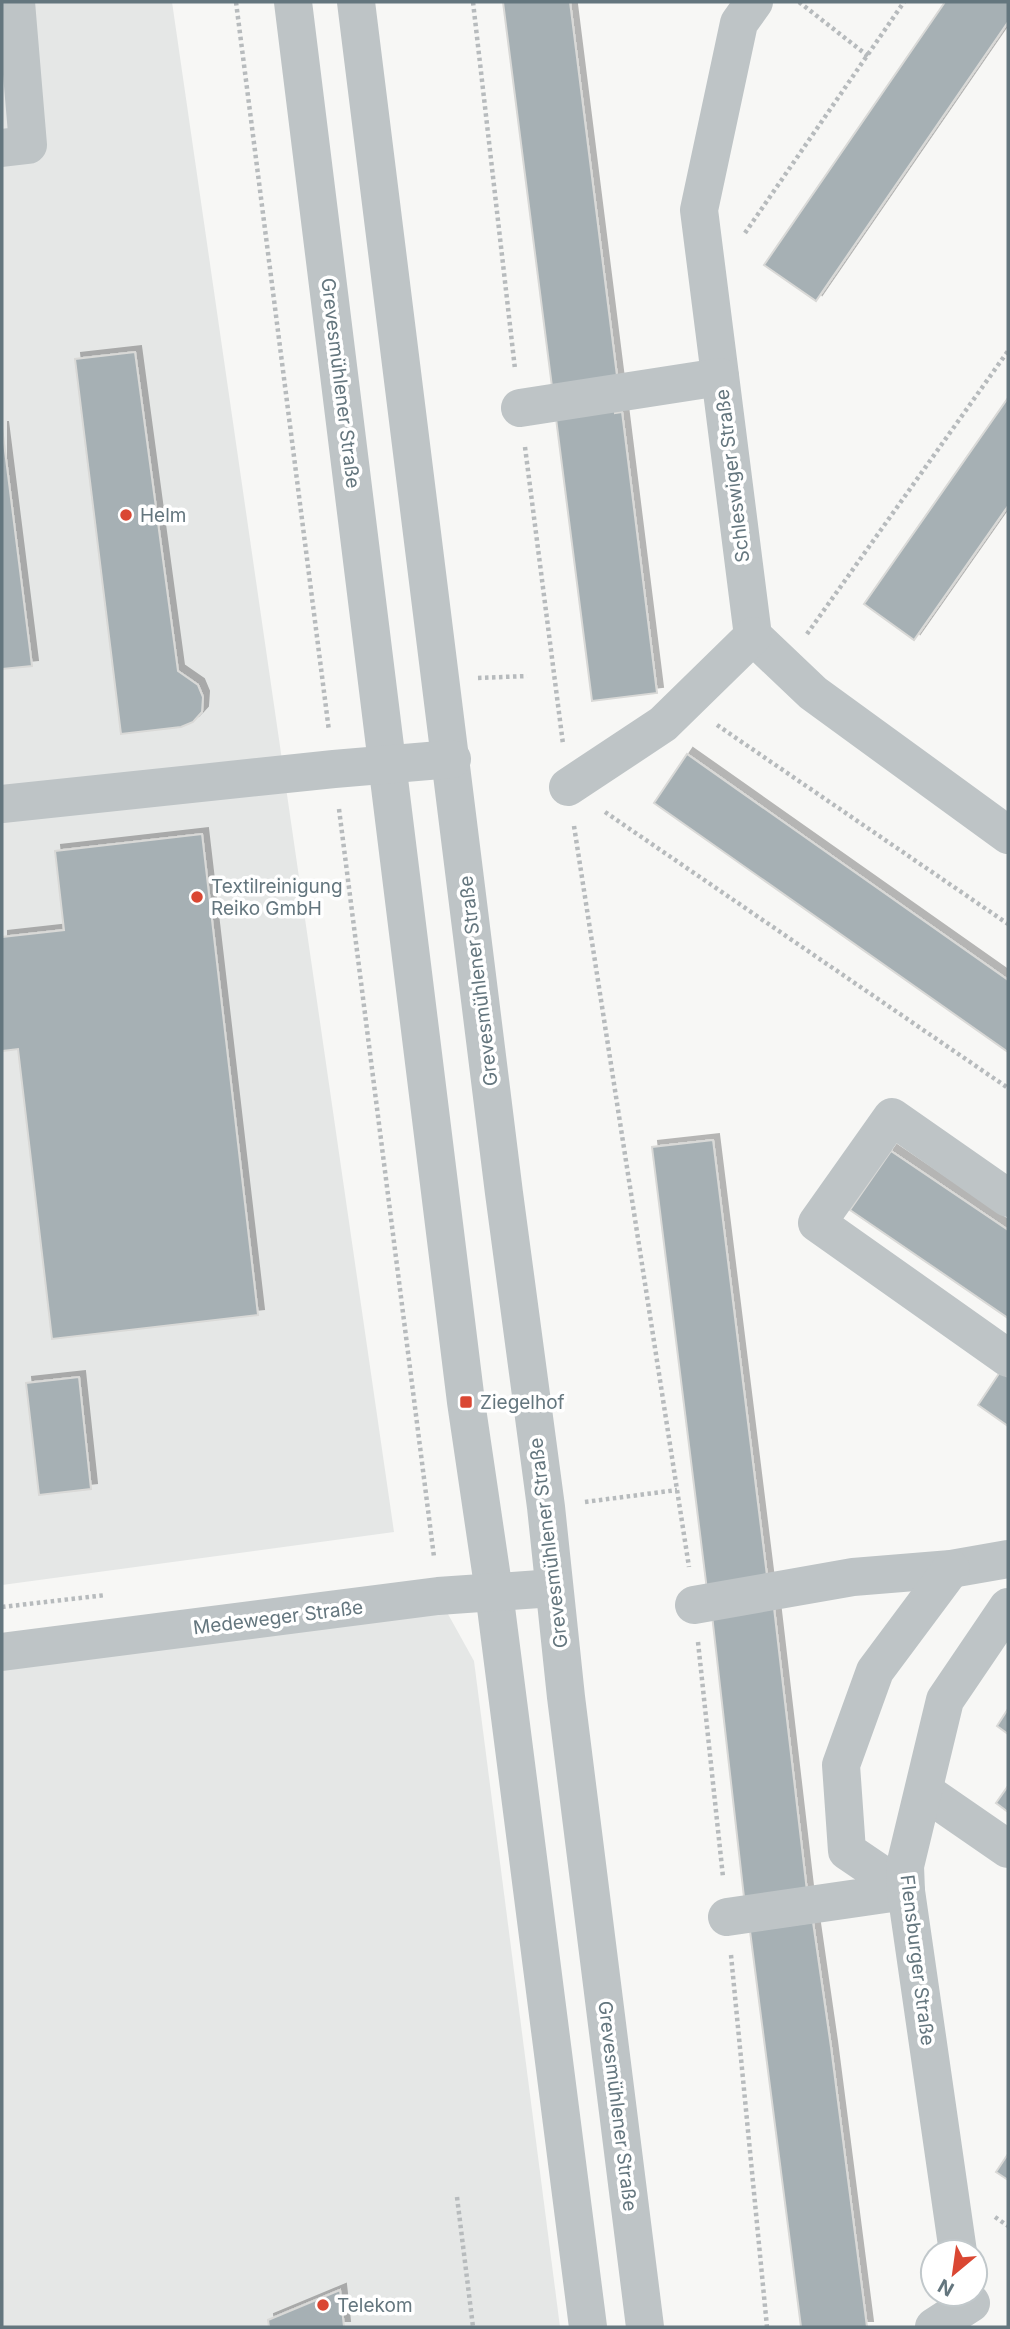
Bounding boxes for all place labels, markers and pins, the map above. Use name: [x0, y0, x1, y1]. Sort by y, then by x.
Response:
place label: Helm: [140, 504, 186, 527]
marker: Helm: [118, 507, 134, 523]
place label: Textilreinigung Reiko GmbH: [211, 875, 343, 920]
marker: Textilreinigung Reiko GmbH: [189, 889, 205, 905]
place label: Ziegelhof: [480, 1391, 565, 1414]
marker: Ziegelhof: [458, 1394, 474, 1410]
place label: Telekom: [337, 2294, 413, 2317]
marker: Telekom: [315, 2297, 331, 2313]

